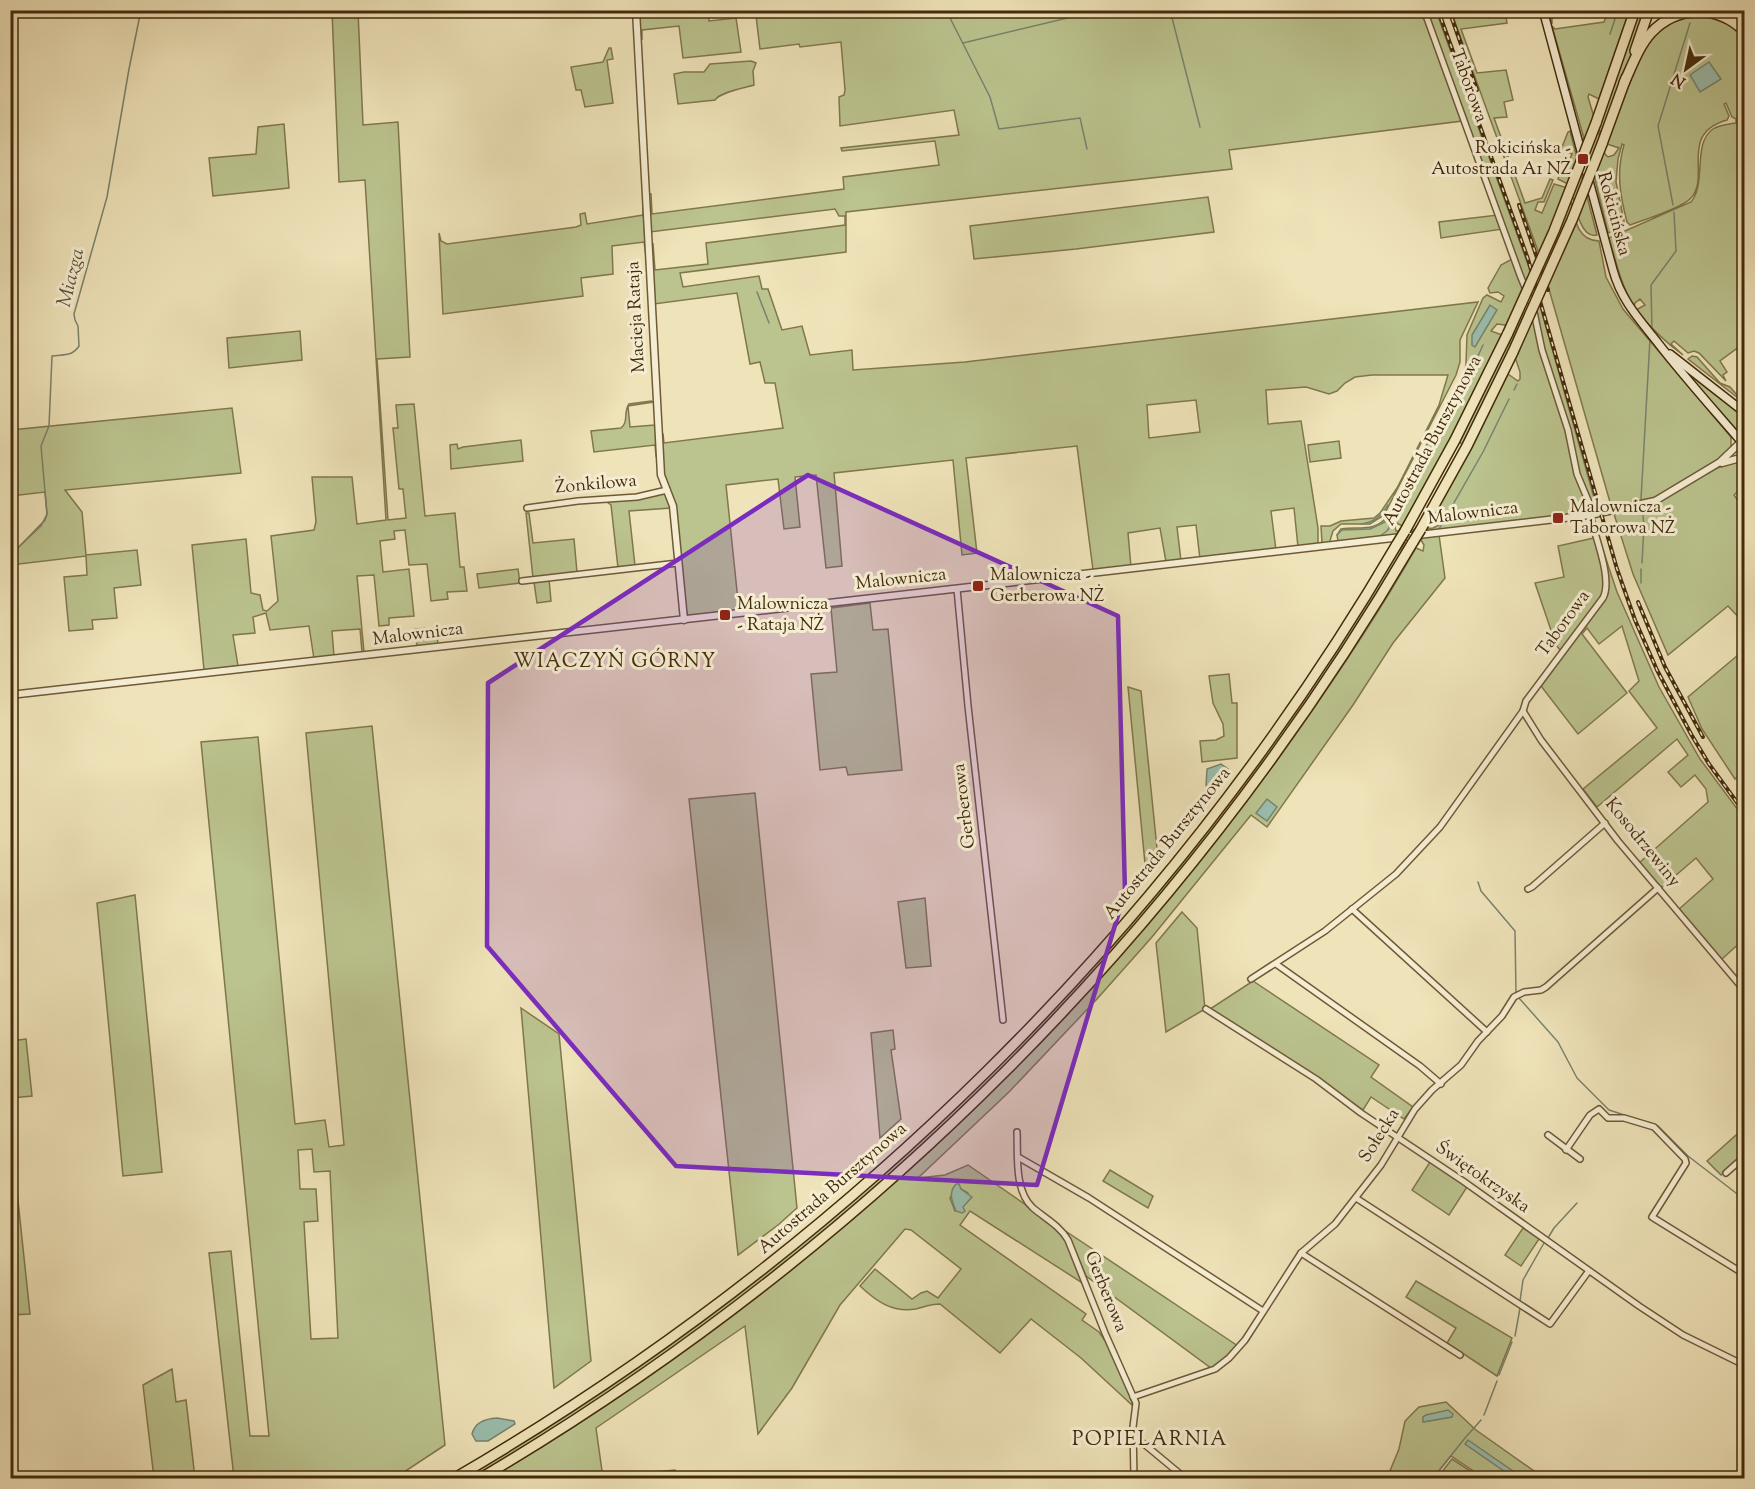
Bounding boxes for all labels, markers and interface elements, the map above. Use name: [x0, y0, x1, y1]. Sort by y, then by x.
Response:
north arrow: [1656, 39, 1716, 99]
street label: Taborowa: [1443, 46, 1493, 126]
text: N: [1667, 66, 1691, 93]
place label: Rokicińska - Autostrada A1 NŻ: [1431, 136, 1571, 183]
marker: Rokicińska - Autostrada A1 NŻ: [1576, 152, 1590, 166]
street label: Rokicińska: [1589, 169, 1637, 259]
water label: Miazga: [51, 245, 93, 311]
street label: Macieja Rataja: [621, 261, 653, 373]
street label: Autostrada Bursztynowa: [1377, 351, 1489, 531]
street label: Żonkilowa: [554, 468, 638, 502]
place label: Malownicza - Taborowa NŻ: [1570, 495, 1675, 542]
street label: Malownicza: [1426, 496, 1520, 532]
marker: Malownicza - Taborowa NŻ: [1551, 511, 1565, 525]
street label: Malownicza: [854, 562, 948, 598]
place label: Malownicza - Gerberowa NŻ: [990, 563, 1104, 610]
marker: Malownicza - Gerberowa NŻ: [971, 579, 985, 593]
street label: Taborowa: [1531, 585, 1597, 663]
place label: Malownicza - Rataja NŻ: [737, 592, 828, 639]
marker: Malownicza - Rataja NŻ: [718, 608, 732, 622]
street label: Malownicza: [371, 617, 465, 653]
district label: WIĄCZYŃ GÓRNY: [513, 647, 717, 677]
street label: Gerberowa: [947, 762, 983, 850]
street label: Autostrada Bursztynowa: [1098, 762, 1238, 926]
street label: Kosodrzewiny: [1598, 793, 1686, 893]
street label: Sołecka: [1353, 1104, 1407, 1168]
street label: Autostrada Bursztynowa: [753, 1117, 913, 1261]
street label: Świętokrzyska: [1429, 1135, 1535, 1220]
street label: Gerberowa: [1077, 1247, 1133, 1337]
district label: POPIELARNIA: [1072, 1426, 1228, 1455]

